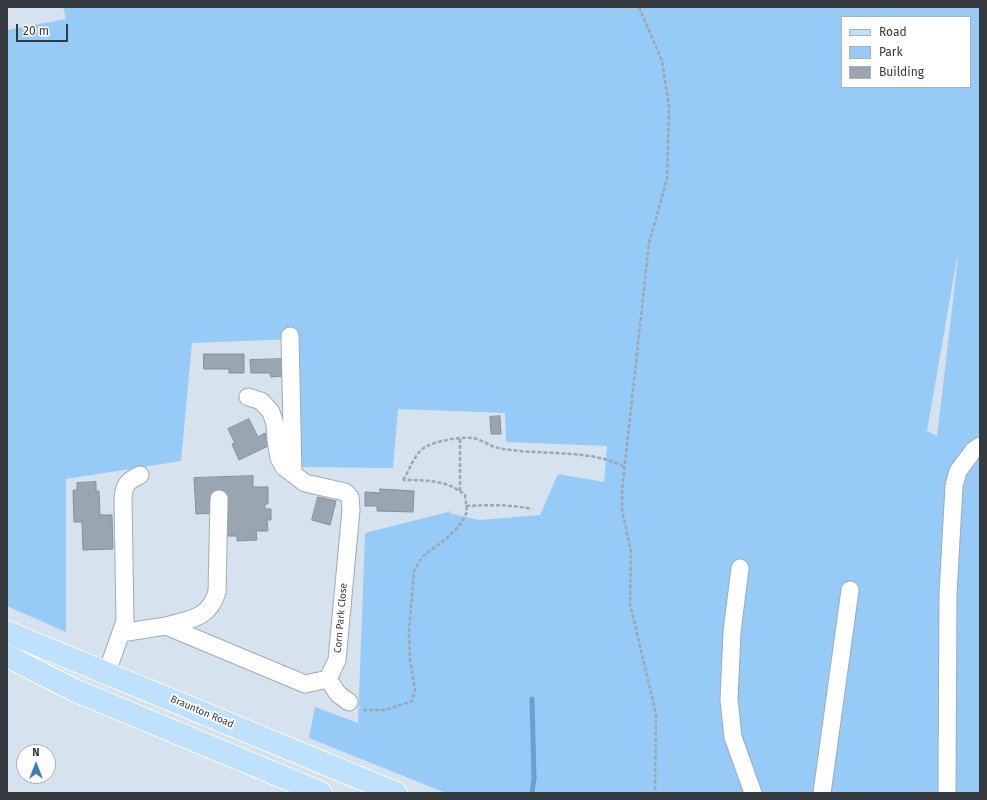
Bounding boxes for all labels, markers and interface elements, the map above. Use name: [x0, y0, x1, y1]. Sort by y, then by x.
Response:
scale bar: [18, 16, 70, 42]
legend: [841, 16, 971, 88]
text: 20 m: [23, 24, 49, 38]
text: Road: [879, 25, 907, 39]
text: Park: [879, 45, 903, 59]
text: Building: [879, 65, 924, 79]
street label: Corn Park Close: [332, 582, 350, 654]
street label: Braunton Road: [169, 693, 235, 731]
north arrow: [16, 744, 56, 784]
text: N: [32, 746, 40, 759]

